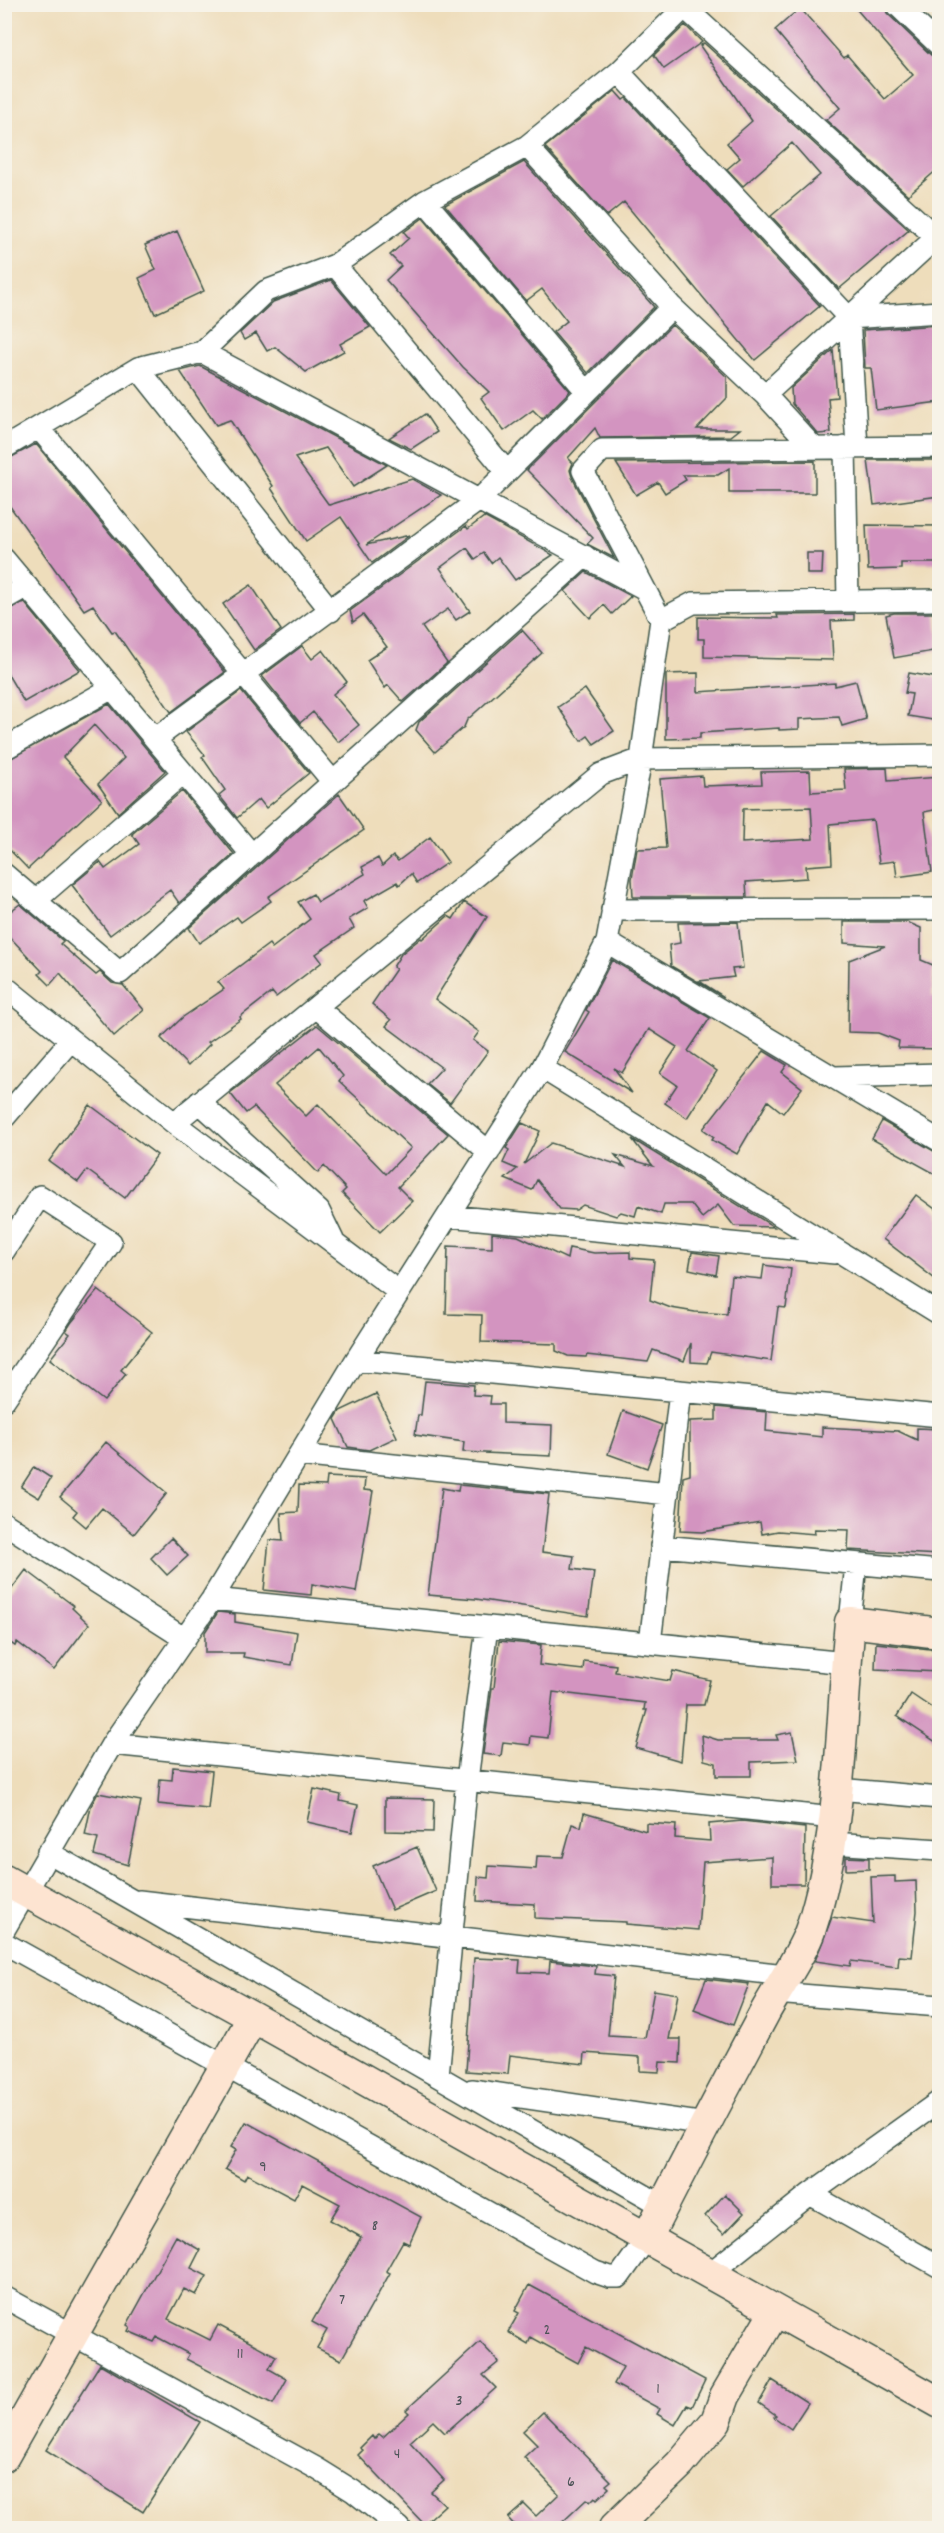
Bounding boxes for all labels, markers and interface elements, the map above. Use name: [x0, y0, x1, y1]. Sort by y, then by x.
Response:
house number: 9: [259, 2156, 267, 2179]
house number: 8: [372, 2215, 378, 2238]
house number: 7: [339, 2289, 345, 2312]
house number: 2: [544, 2319, 551, 2342]
house number: 11: [236, 2343, 244, 2366]
house number: 1: [656, 2378, 660, 2401]
house number: 3: [455, 2390, 463, 2413]
house number: 4: [394, 2443, 400, 2466]
house number: 6: [567, 2471, 575, 2494]

